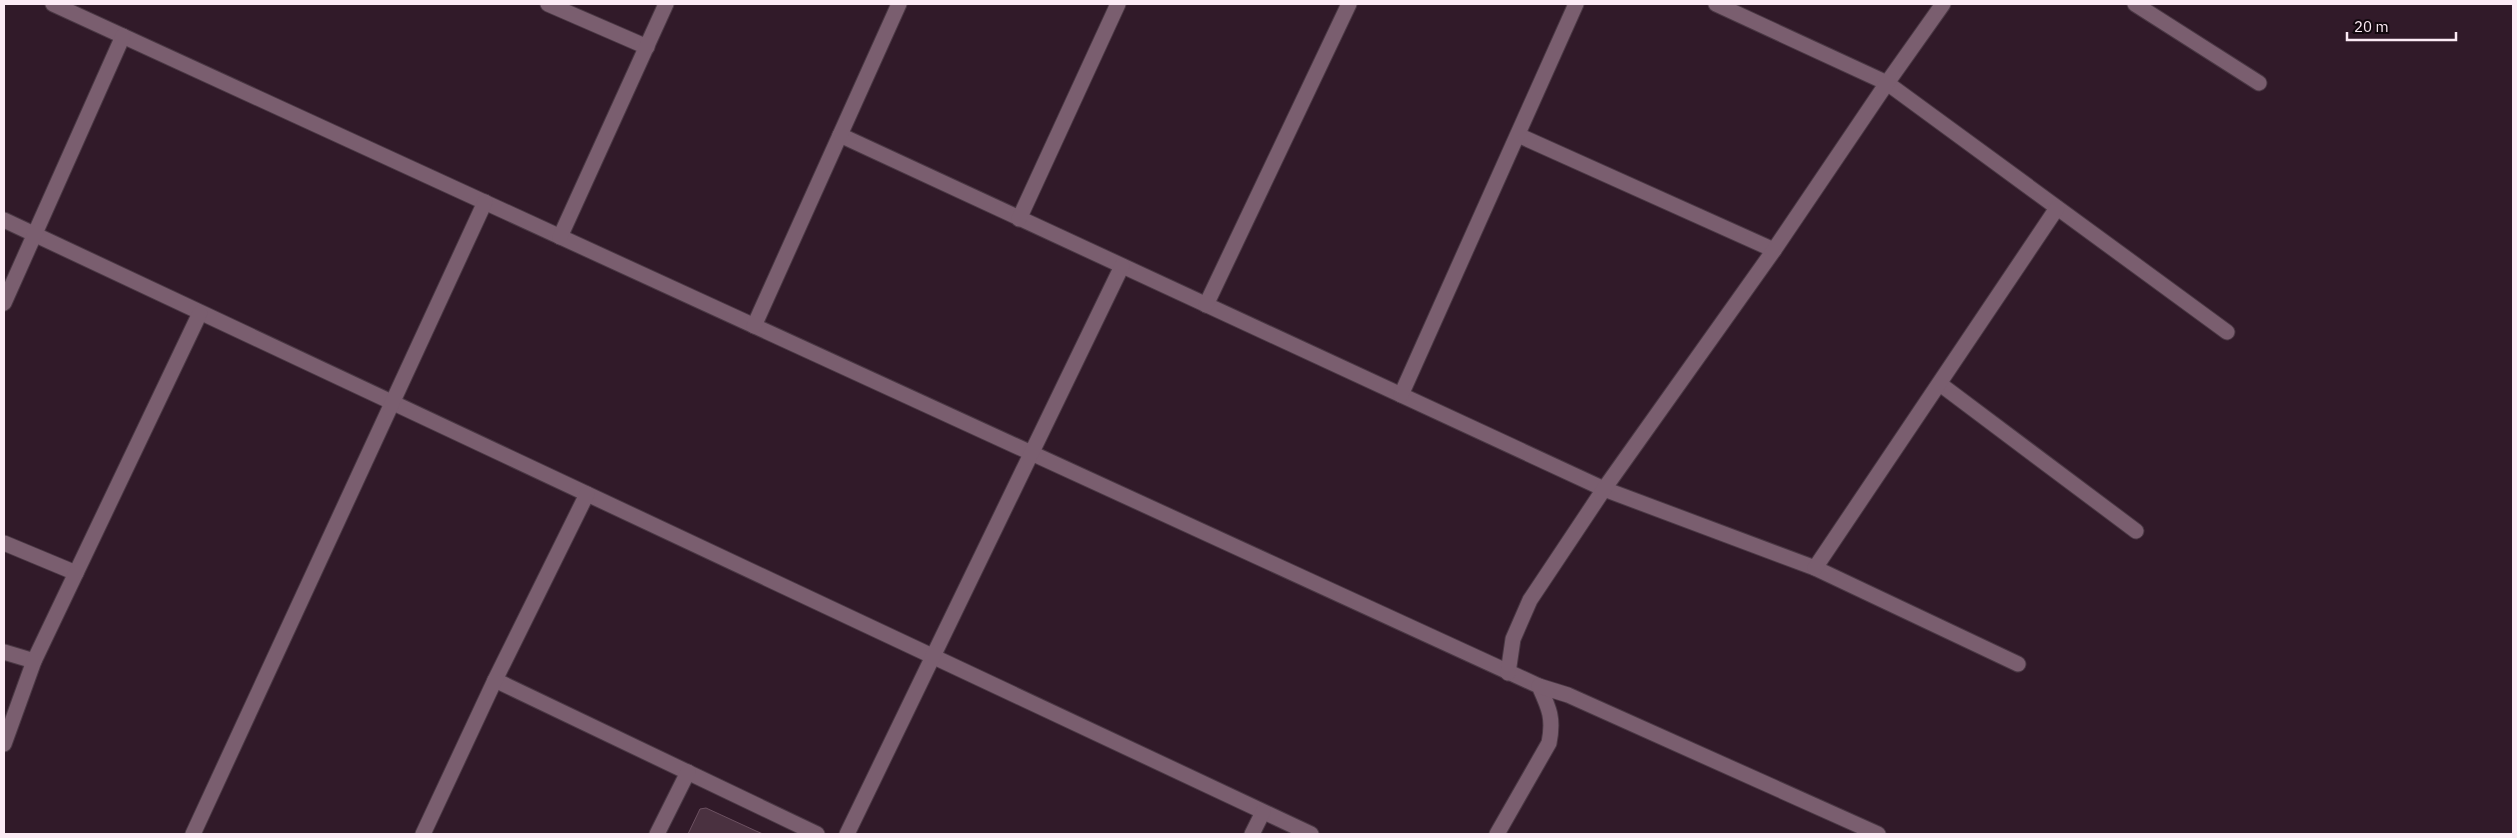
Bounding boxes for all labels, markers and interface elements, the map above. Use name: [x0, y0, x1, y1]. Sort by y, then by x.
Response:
scale bar: [2347, 10, 2456, 42]
text: 20 m: [2354, 17, 2389, 36]

